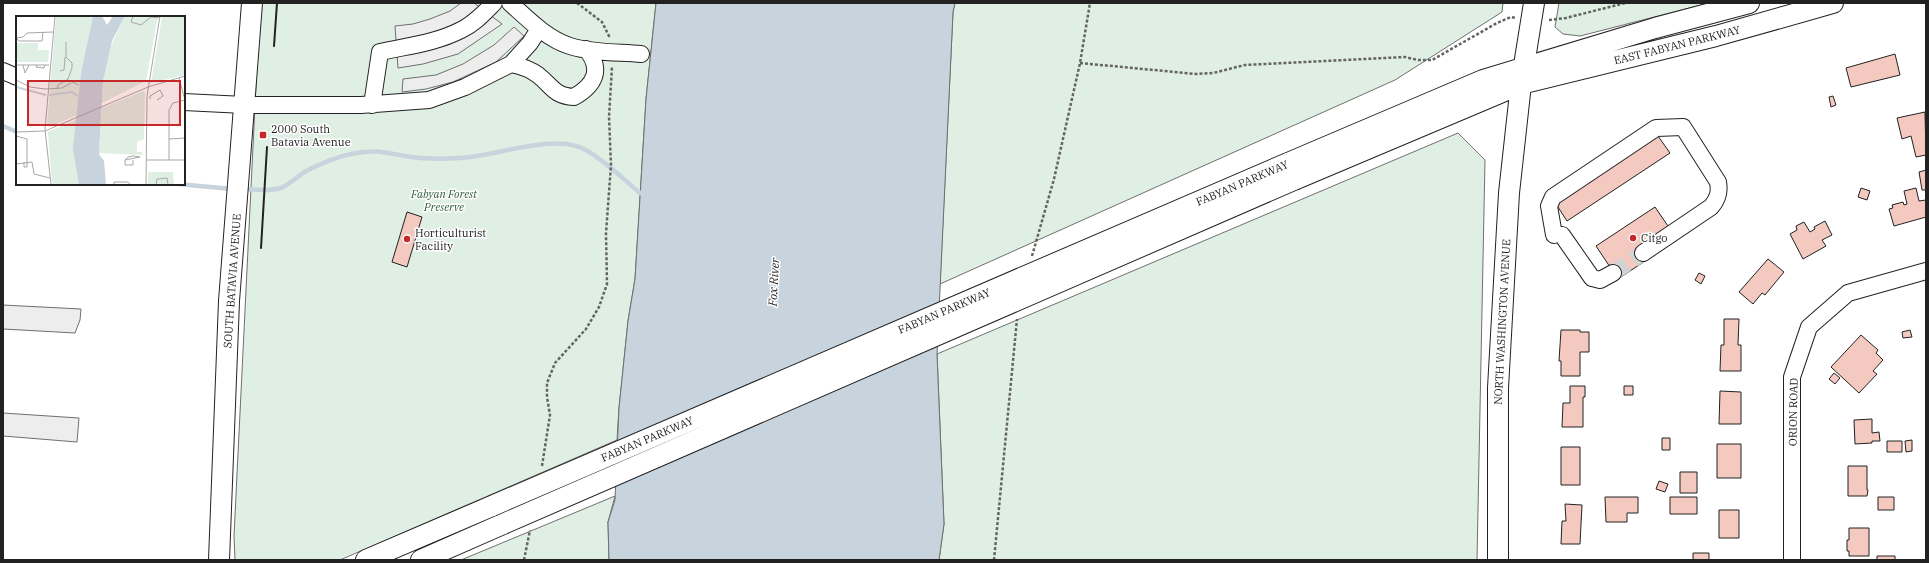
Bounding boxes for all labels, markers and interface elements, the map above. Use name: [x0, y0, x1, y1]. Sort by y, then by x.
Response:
inset map: [16, 16, 185, 185]
street label: EAST FABYAN PARKWAY: [1612, 22, 1742, 67]
place label: 2000 South Batavia Avenue: [271, 122, 351, 149]
marker: 2000 South Batavia Avenue: [258, 130, 268, 140]
street label: FABYAN PARKWAY: [1194, 157, 1290, 209]
park label: Fabyan Forest Preserve: [410, 187, 478, 214]
street label: SOUTH BATAVIA AVENUE: [220, 213, 244, 349]
place label: Horticulturist Facility: [415, 226, 486, 253]
place label: Citgo: [1641, 231, 1668, 245]
marker: Citgo: [1628, 233, 1638, 243]
marker: Horticulturist Facility: [402, 234, 412, 244]
street label: NORTH WASHINGTON AVENUE: [1491, 239, 1513, 405]
water label: Fox River: [765, 257, 782, 308]
street label: FABYAN PARKWAY: [896, 285, 992, 337]
street label: ORION ROAD: [1785, 378, 1801, 446]
street label: FABYAN PARKWAY: [599, 413, 695, 465]

